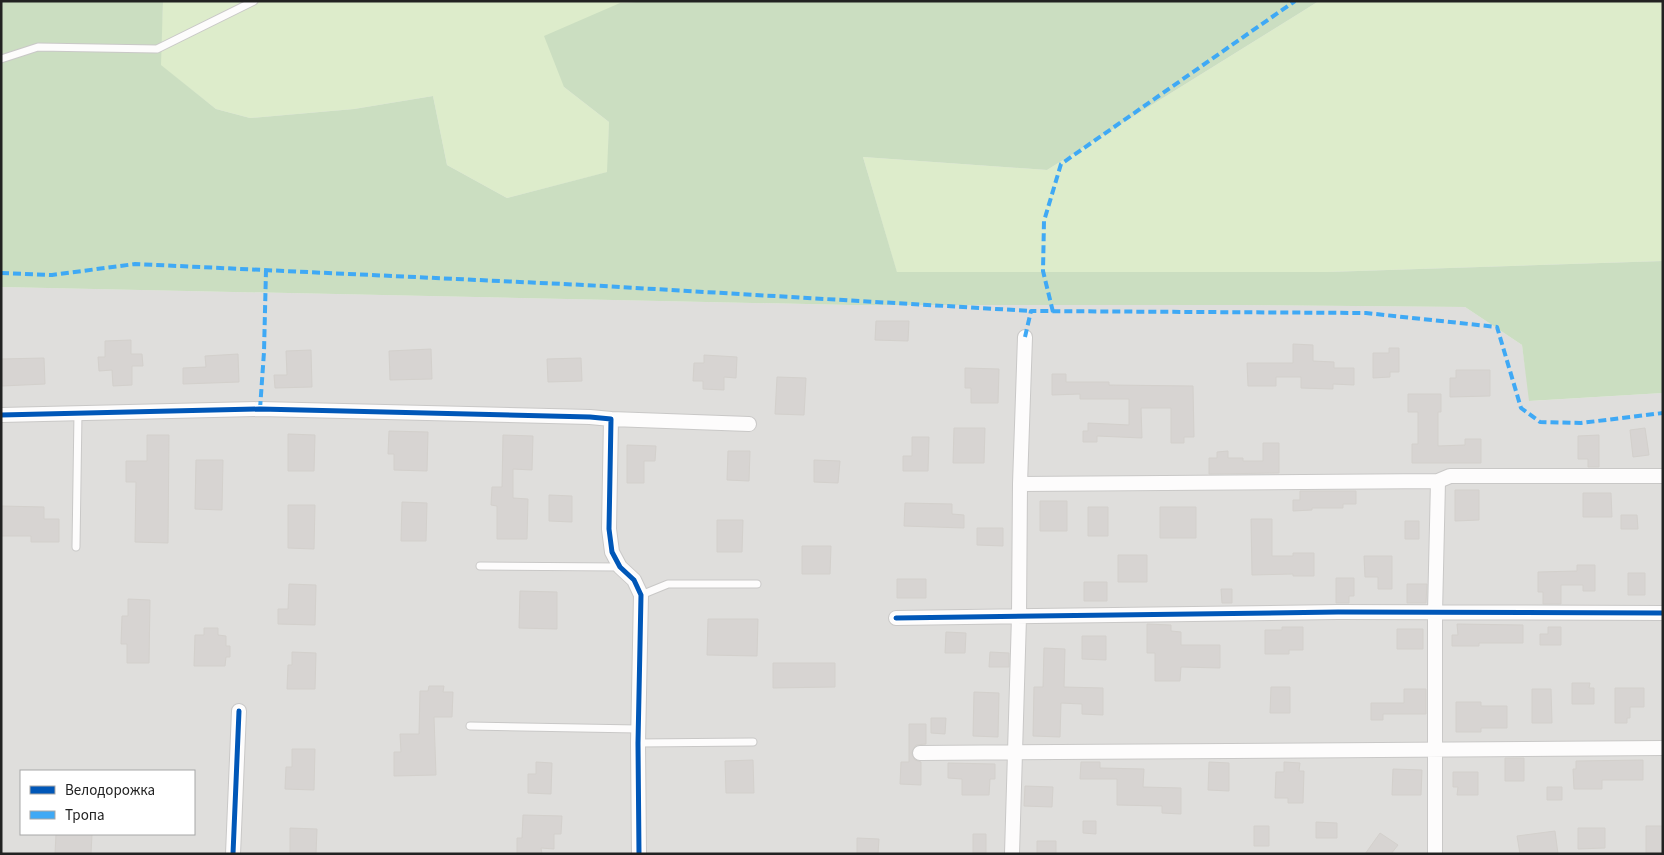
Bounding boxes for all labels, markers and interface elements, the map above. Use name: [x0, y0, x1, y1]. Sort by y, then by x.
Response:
legend: [20, 770, 195, 835]
text: Велодорожка: [65, 780, 155, 801]
text: Тропа: [65, 805, 105, 826]

